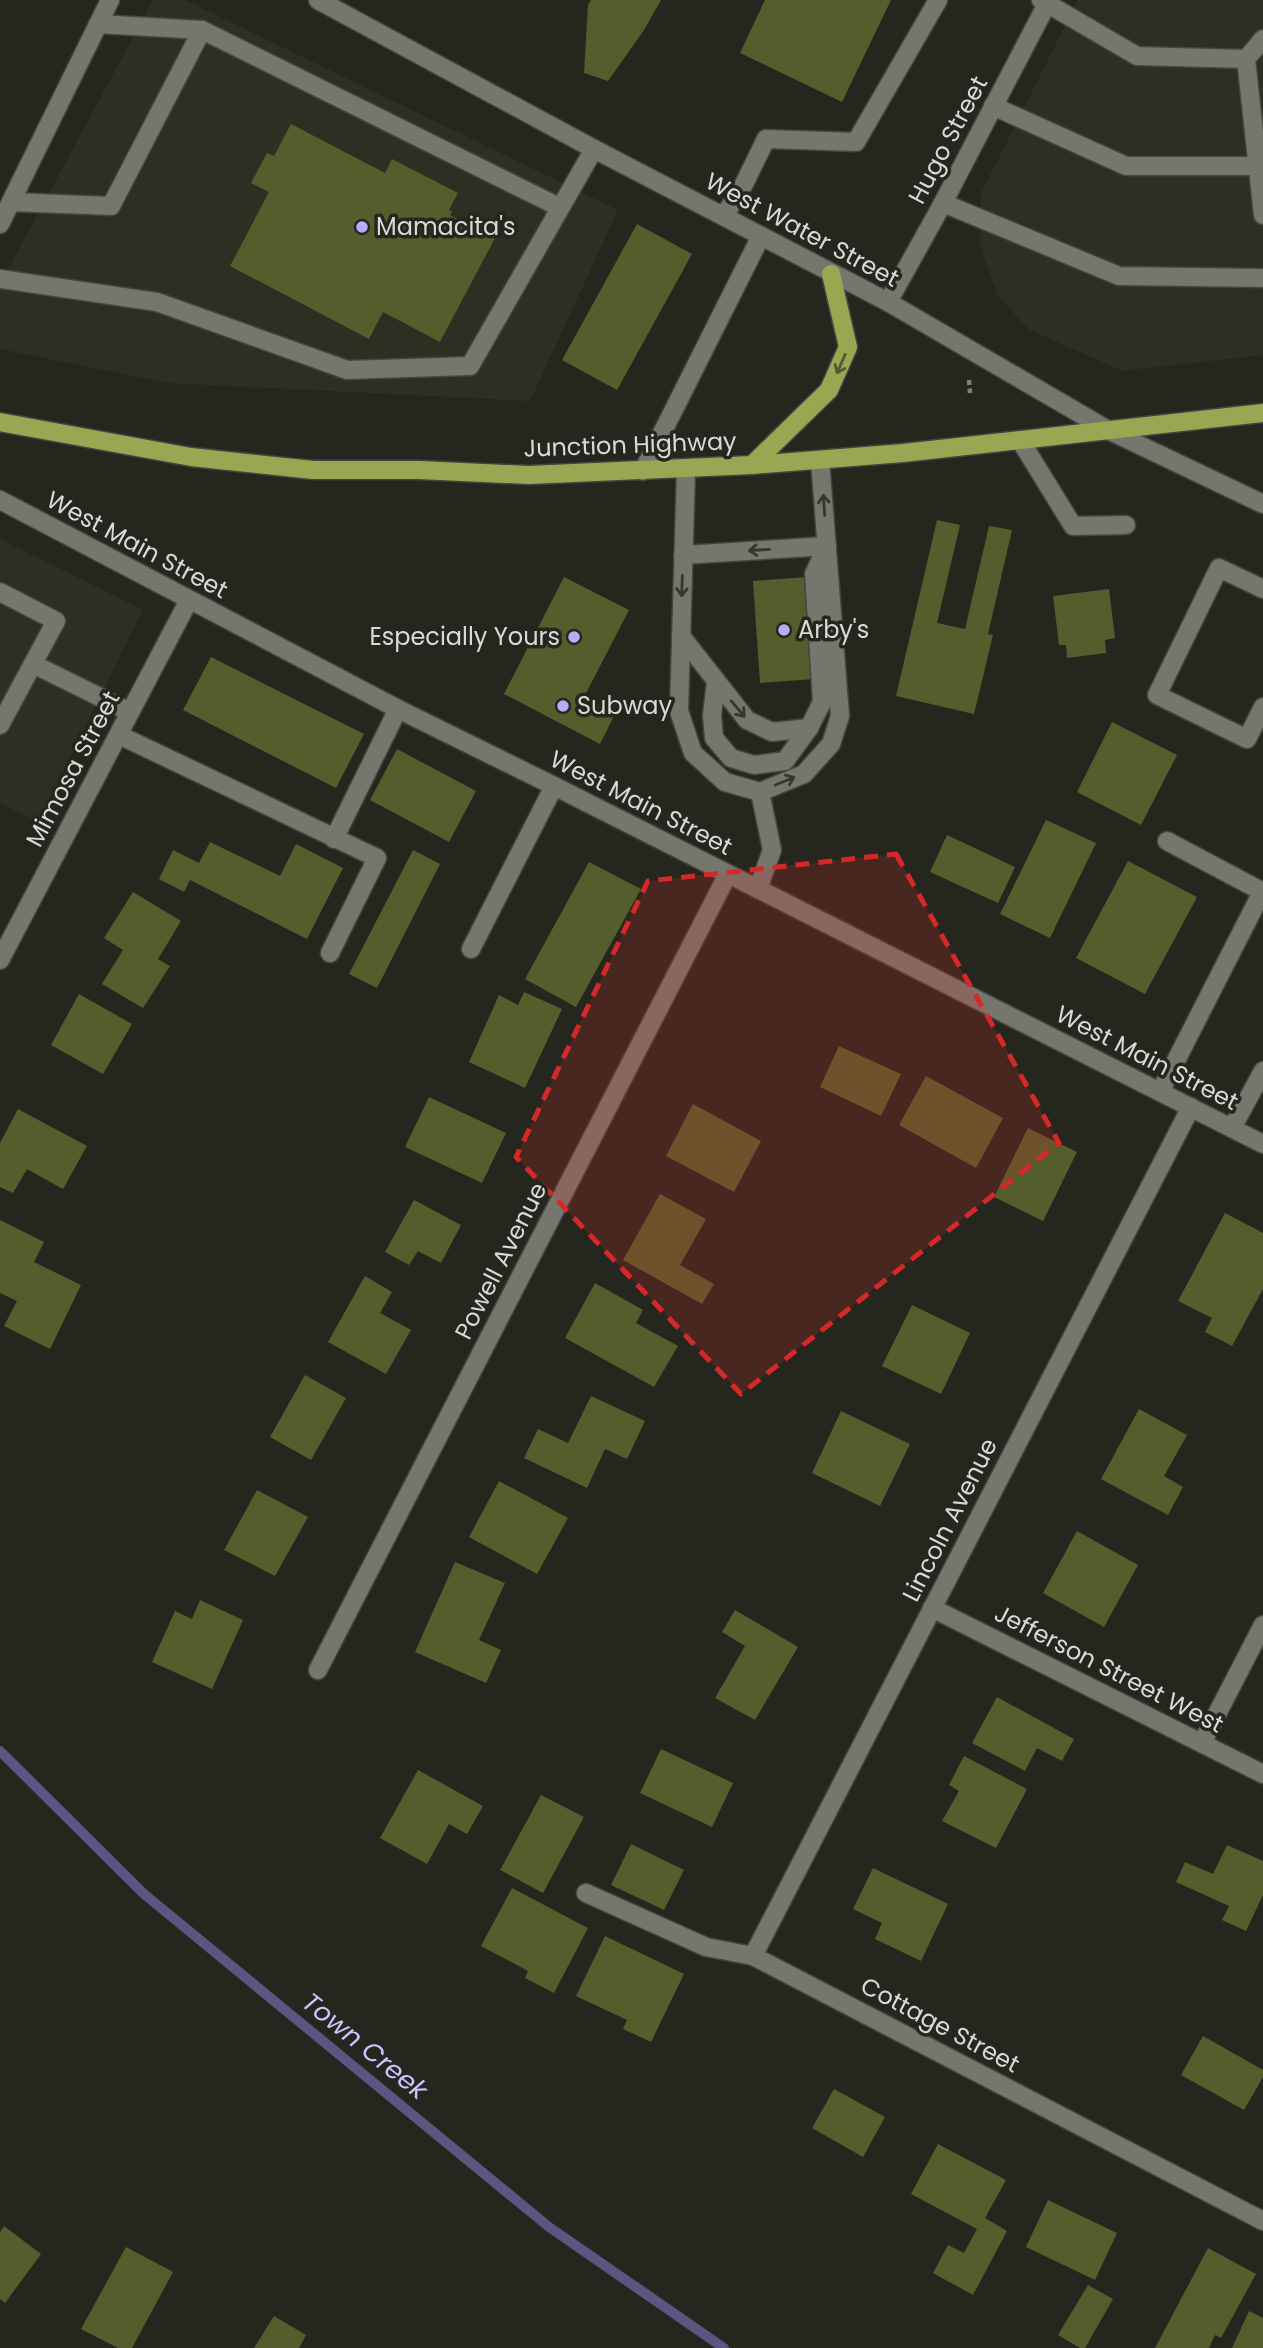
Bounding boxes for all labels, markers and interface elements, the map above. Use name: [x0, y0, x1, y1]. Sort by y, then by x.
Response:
street label: Hugo Street: [900, 70, 995, 209]
street label: West Water Street: [700, 165, 905, 295]
place label: Mamacita's: [376, 210, 516, 243]
marker: Mamacita's: [354, 219, 370, 235]
one-way arrow: [834, 352, 847, 374]
street label: Junction Highway: [523, 424, 738, 465]
street label: West Main Street: [41, 483, 234, 606]
one-way arrow: [817, 495, 830, 517]
one-way arrow: [748, 544, 770, 557]
one-way arrow: [676, 574, 689, 597]
place label: Arby's: [798, 613, 869, 646]
place label: Especially Yours: [369, 620, 560, 653]
marker: Arby's: [776, 622, 792, 638]
marker: Especially Yours: [566, 629, 582, 645]
street label: Mimosa Street: [18, 685, 128, 852]
place label: Subway: [577, 689, 673, 722]
marker: Subway: [555, 698, 571, 714]
one-way arrow: [731, 699, 746, 717]
street label: West Main Street: [544, 742, 738, 863]
one-way arrow: [774, 774, 795, 787]
street label: West Main Street: [1050, 997, 1244, 1118]
street label: Powell Avenue: [447, 1177, 554, 1345]
street label: Lincoln Avenue: [894, 1432, 1005, 1607]
street label: Jefferson Street West: [989, 1596, 1229, 1741]
street label: Cottage Street: [855, 1969, 1025, 2080]
water label: Town Creek: [295, 1984, 437, 2109]

